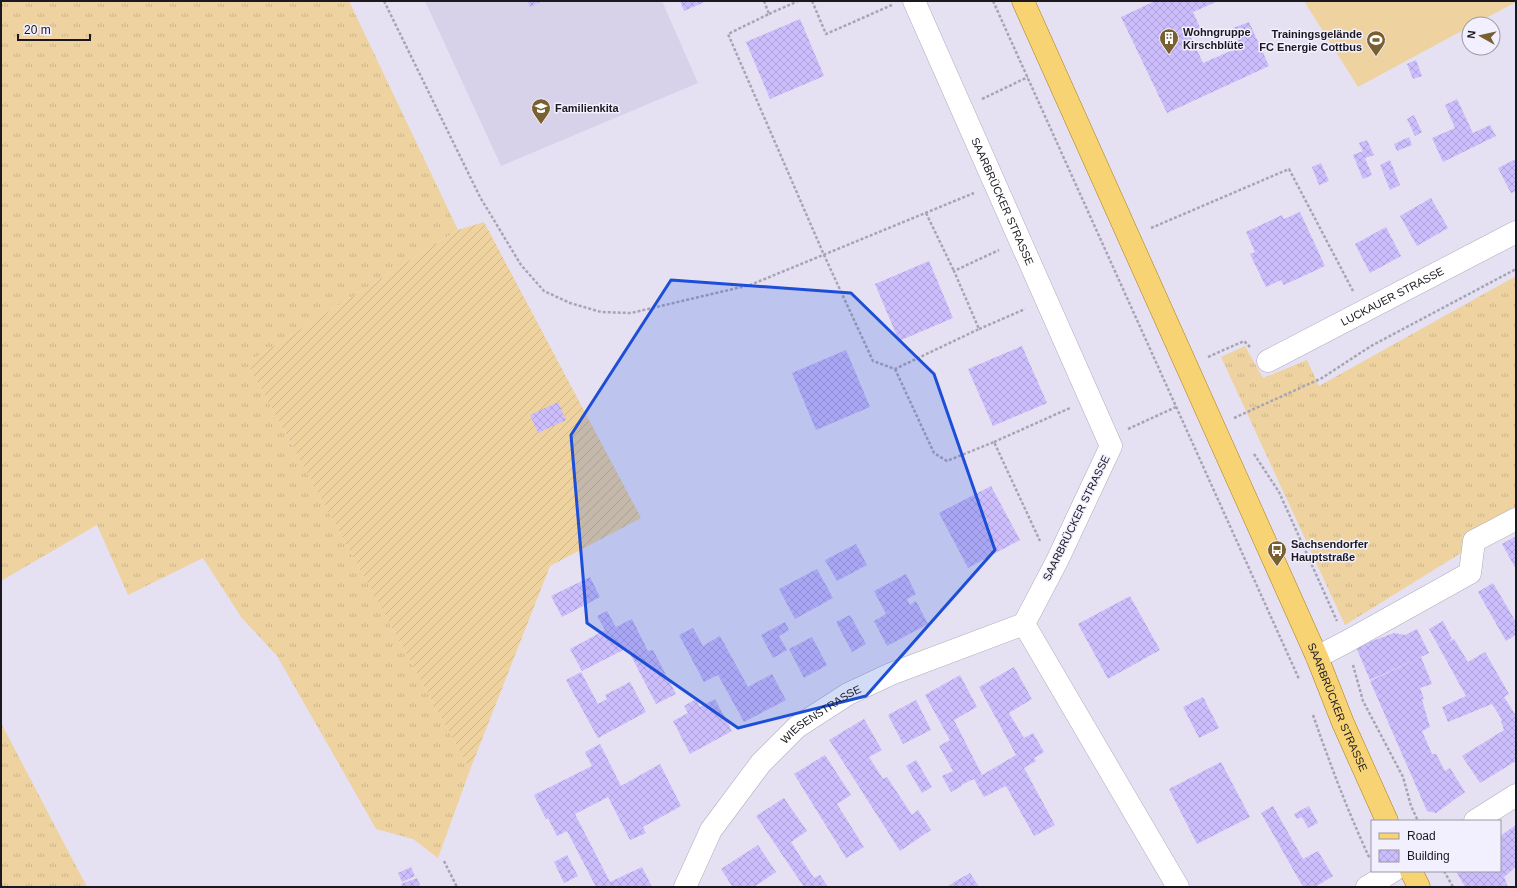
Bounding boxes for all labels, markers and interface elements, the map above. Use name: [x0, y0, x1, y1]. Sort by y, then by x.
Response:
scale bar: [18, 16, 90, 42]
north arrow: [1461, 16, 1501, 56]
text: 20 m: [24, 23, 51, 37]
place label: Wohngruppe Kirschblüte: [1183, 26, 1251, 51]
building icon: Wohngruppe Kirschblüte: [1158, 27, 1180, 55]
place label: Trainingsgelände FC Energie Cottbus: [1259, 28, 1362, 53]
sports icon: Trainingsgelände FC Energie Cottbus: [1365, 29, 1387, 57]
text: N: [1465, 30, 1478, 39]
school or university icon: Familienkita: [530, 97, 552, 125]
place label: Familienkita: [555, 102, 619, 114]
street label: SAARBRÜCKER STRASSE: [969, 136, 1036, 267]
street label: LUCKAUER STRASSE: [1339, 265, 1446, 328]
street label: SAARBRÜCKER STRASSE: [1040, 453, 1112, 583]
place label: Sachsendorfer Hauptstraße: [1291, 538, 1369, 563]
bus stop icon: Sachsendorfer Hauptstraße: [1266, 539, 1288, 567]
street label: SAARBRÜCKER STRASSE: [1305, 641, 1370, 773]
street label: WIESENSTRASSE: [778, 683, 863, 746]
legend: [1371, 820, 1501, 872]
text: Road: [1407, 829, 1436, 843]
text: Building: [1407, 849, 1450, 863]

